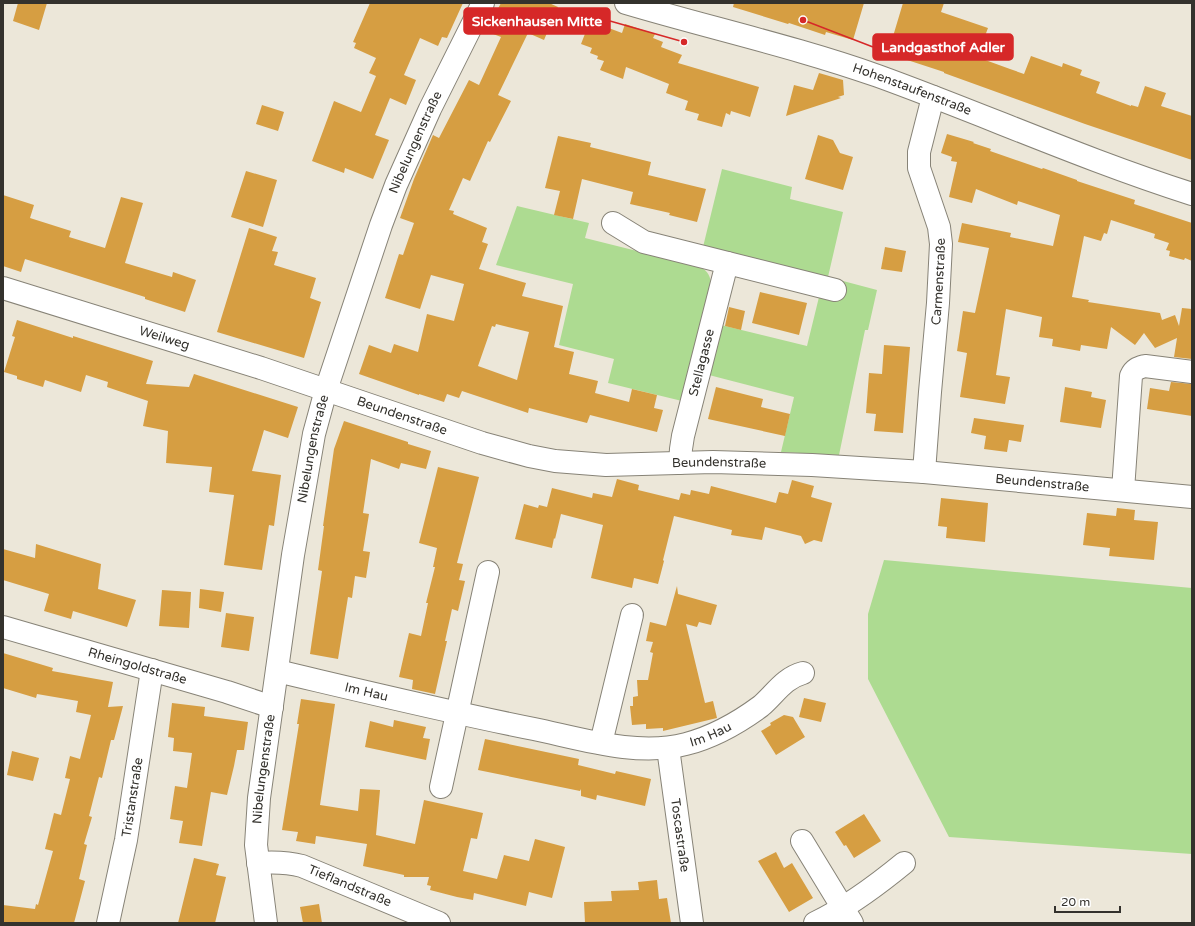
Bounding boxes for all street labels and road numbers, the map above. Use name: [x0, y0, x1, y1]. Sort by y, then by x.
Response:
street label: Hohenstaufenstraße: [851, 60, 974, 119]
street label: Nibelungenstraße: [386, 89, 446, 196]
street label: Carmenstraße: [928, 237, 949, 326]
street label: Weilweg: [137, 323, 192, 353]
street label: Stellagasse: [685, 327, 718, 398]
street label: Nibelungenstraße: [294, 393, 332, 504]
street label: Beundenstraße: [355, 393, 449, 439]
street label: Beundenstraße: [672, 454, 766, 472]
street label: Beundenstraße: [995, 471, 1090, 495]
street label: Rheingoldstraße: [86, 644, 189, 688]
street label: Im Hau: [343, 679, 390, 705]
street label: Nibelungenstraße: [249, 713, 279, 824]
street label: Im Hau: [688, 719, 734, 751]
street label: Tristanstraße: [119, 756, 147, 838]
street label: Toscastraße: [667, 797, 693, 873]
street label: Tieflandstraße: [306, 861, 394, 910]

